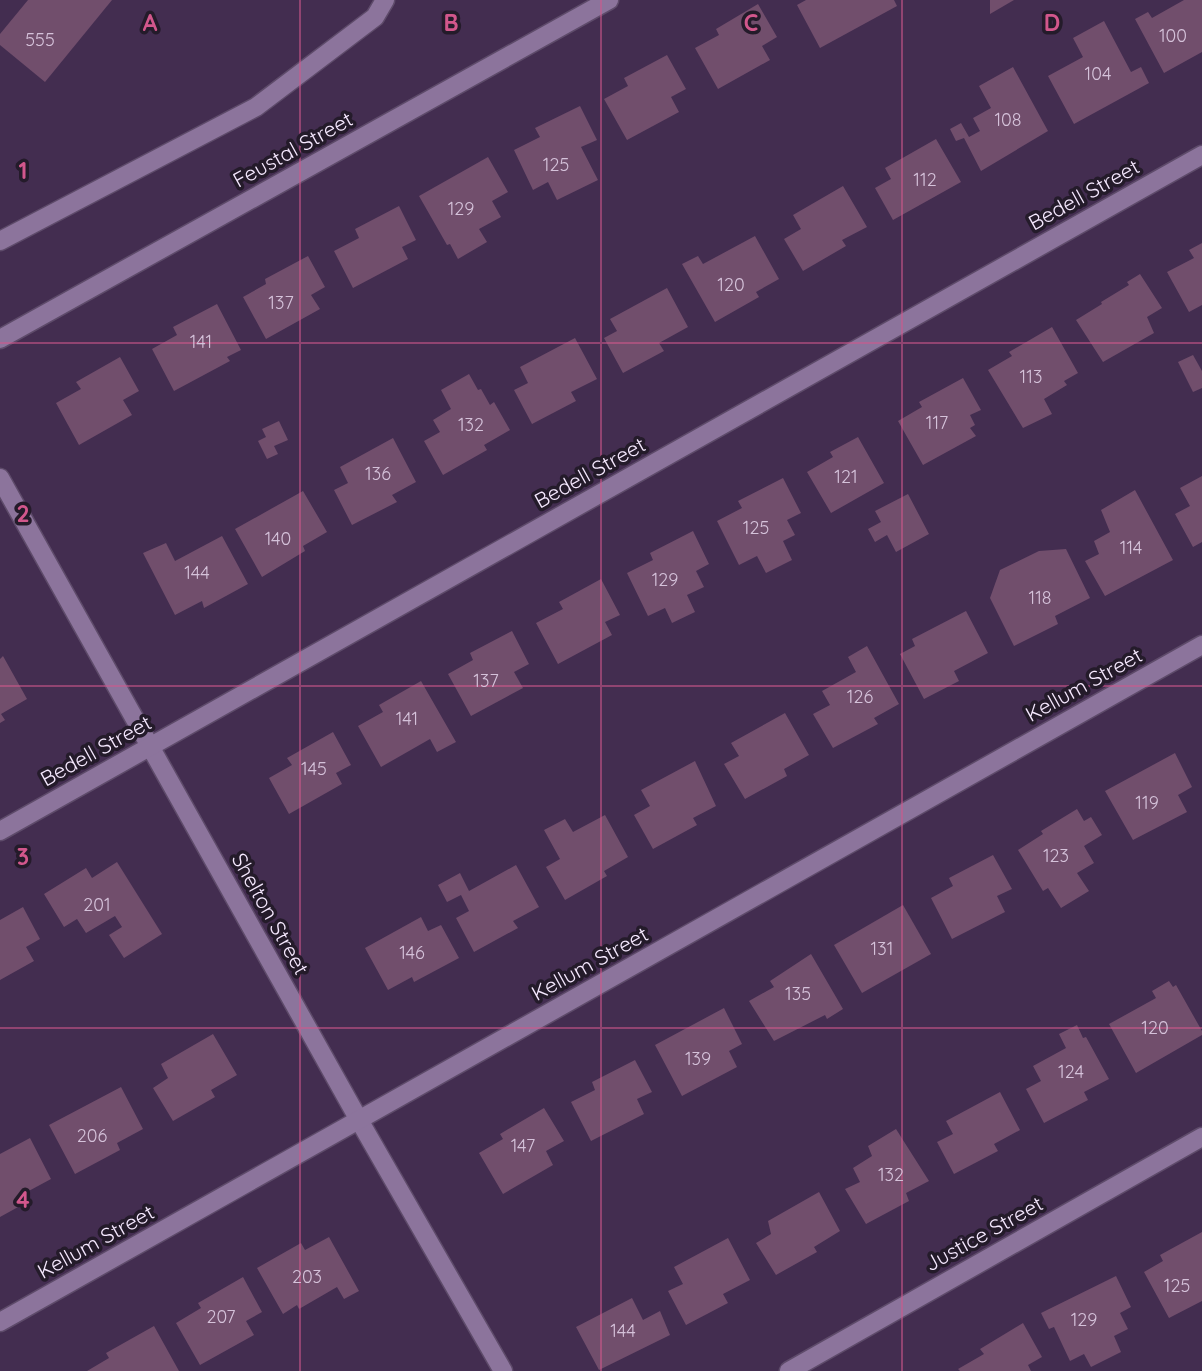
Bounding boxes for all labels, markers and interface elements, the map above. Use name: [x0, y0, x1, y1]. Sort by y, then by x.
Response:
text: A: [143, 8, 158, 37]
text: B: [443, 8, 459, 37]
text: C: [744, 8, 758, 37]
text: D: [1044, 8, 1060, 37]
house number: 100: [1159, 24, 1187, 47]
house number: 555: [25, 28, 55, 51]
house number: 104: [1085, 62, 1111, 85]
street label: Feustal Street: [228, 106, 357, 193]
house number: 108: [994, 108, 1022, 131]
house number: 125: [543, 153, 569, 176]
street label: Bedell Street: [1023, 153, 1144, 235]
text: 1: [19, 156, 27, 185]
house number: 112: [913, 168, 937, 191]
house number: 129: [448, 197, 474, 220]
house number: 120: [717, 273, 745, 296]
house number: 137: [268, 291, 294, 314]
house number: 141: [190, 330, 212, 353]
house number: 113: [1020, 365, 1042, 388]
house number: 117: [926, 411, 948, 434]
house number: 132: [458, 413, 484, 436]
street label: Bedell Street: [529, 431, 650, 513]
house number: 136: [365, 462, 391, 485]
house number: 121: [834, 465, 858, 488]
text: 2: [16, 499, 30, 528]
house number: 125: [743, 516, 769, 539]
house number: 140: [265, 527, 291, 550]
house number: 114: [1120, 536, 1142, 559]
house number: 144: [184, 561, 210, 584]
house number: 129: [652, 568, 678, 591]
house number: 118: [1028, 586, 1052, 609]
street label: Kellum Street: [1021, 641, 1146, 727]
house number: 137: [473, 669, 499, 692]
house number: 126: [847, 685, 873, 708]
house number: 141: [396, 707, 418, 730]
street label: Bedell Street: [35, 709, 156, 791]
house number: 145: [301, 757, 327, 780]
house number: 119: [1135, 791, 1159, 814]
text: 3: [17, 842, 29, 871]
house number: 123: [1043, 844, 1069, 867]
street label: Shelton Street: [227, 848, 315, 979]
house number: 201: [83, 893, 111, 916]
street label: Kellum Street: [527, 920, 652, 1006]
house number: 131: [871, 937, 893, 960]
house number: 146: [399, 941, 425, 964]
house number: 135: [785, 982, 811, 1005]
house number: 120: [1141, 1016, 1169, 1039]
house number: 139: [685, 1047, 711, 1070]
house number: 124: [1058, 1060, 1084, 1083]
house number: 206: [77, 1124, 107, 1147]
house number: 147: [511, 1134, 535, 1157]
house number: 132: [878, 1163, 904, 1186]
text: 4: [16, 1185, 30, 1214]
street label: Justice Street: [920, 1190, 1047, 1276]
street label: Kellum Street: [33, 1198, 158, 1284]
house number: 203: [292, 1265, 322, 1288]
house number: 125: [1164, 1274, 1190, 1297]
house number: 207: [207, 1305, 235, 1328]
house number: 129: [1071, 1308, 1097, 1331]
house number: 144: [610, 1319, 636, 1342]

